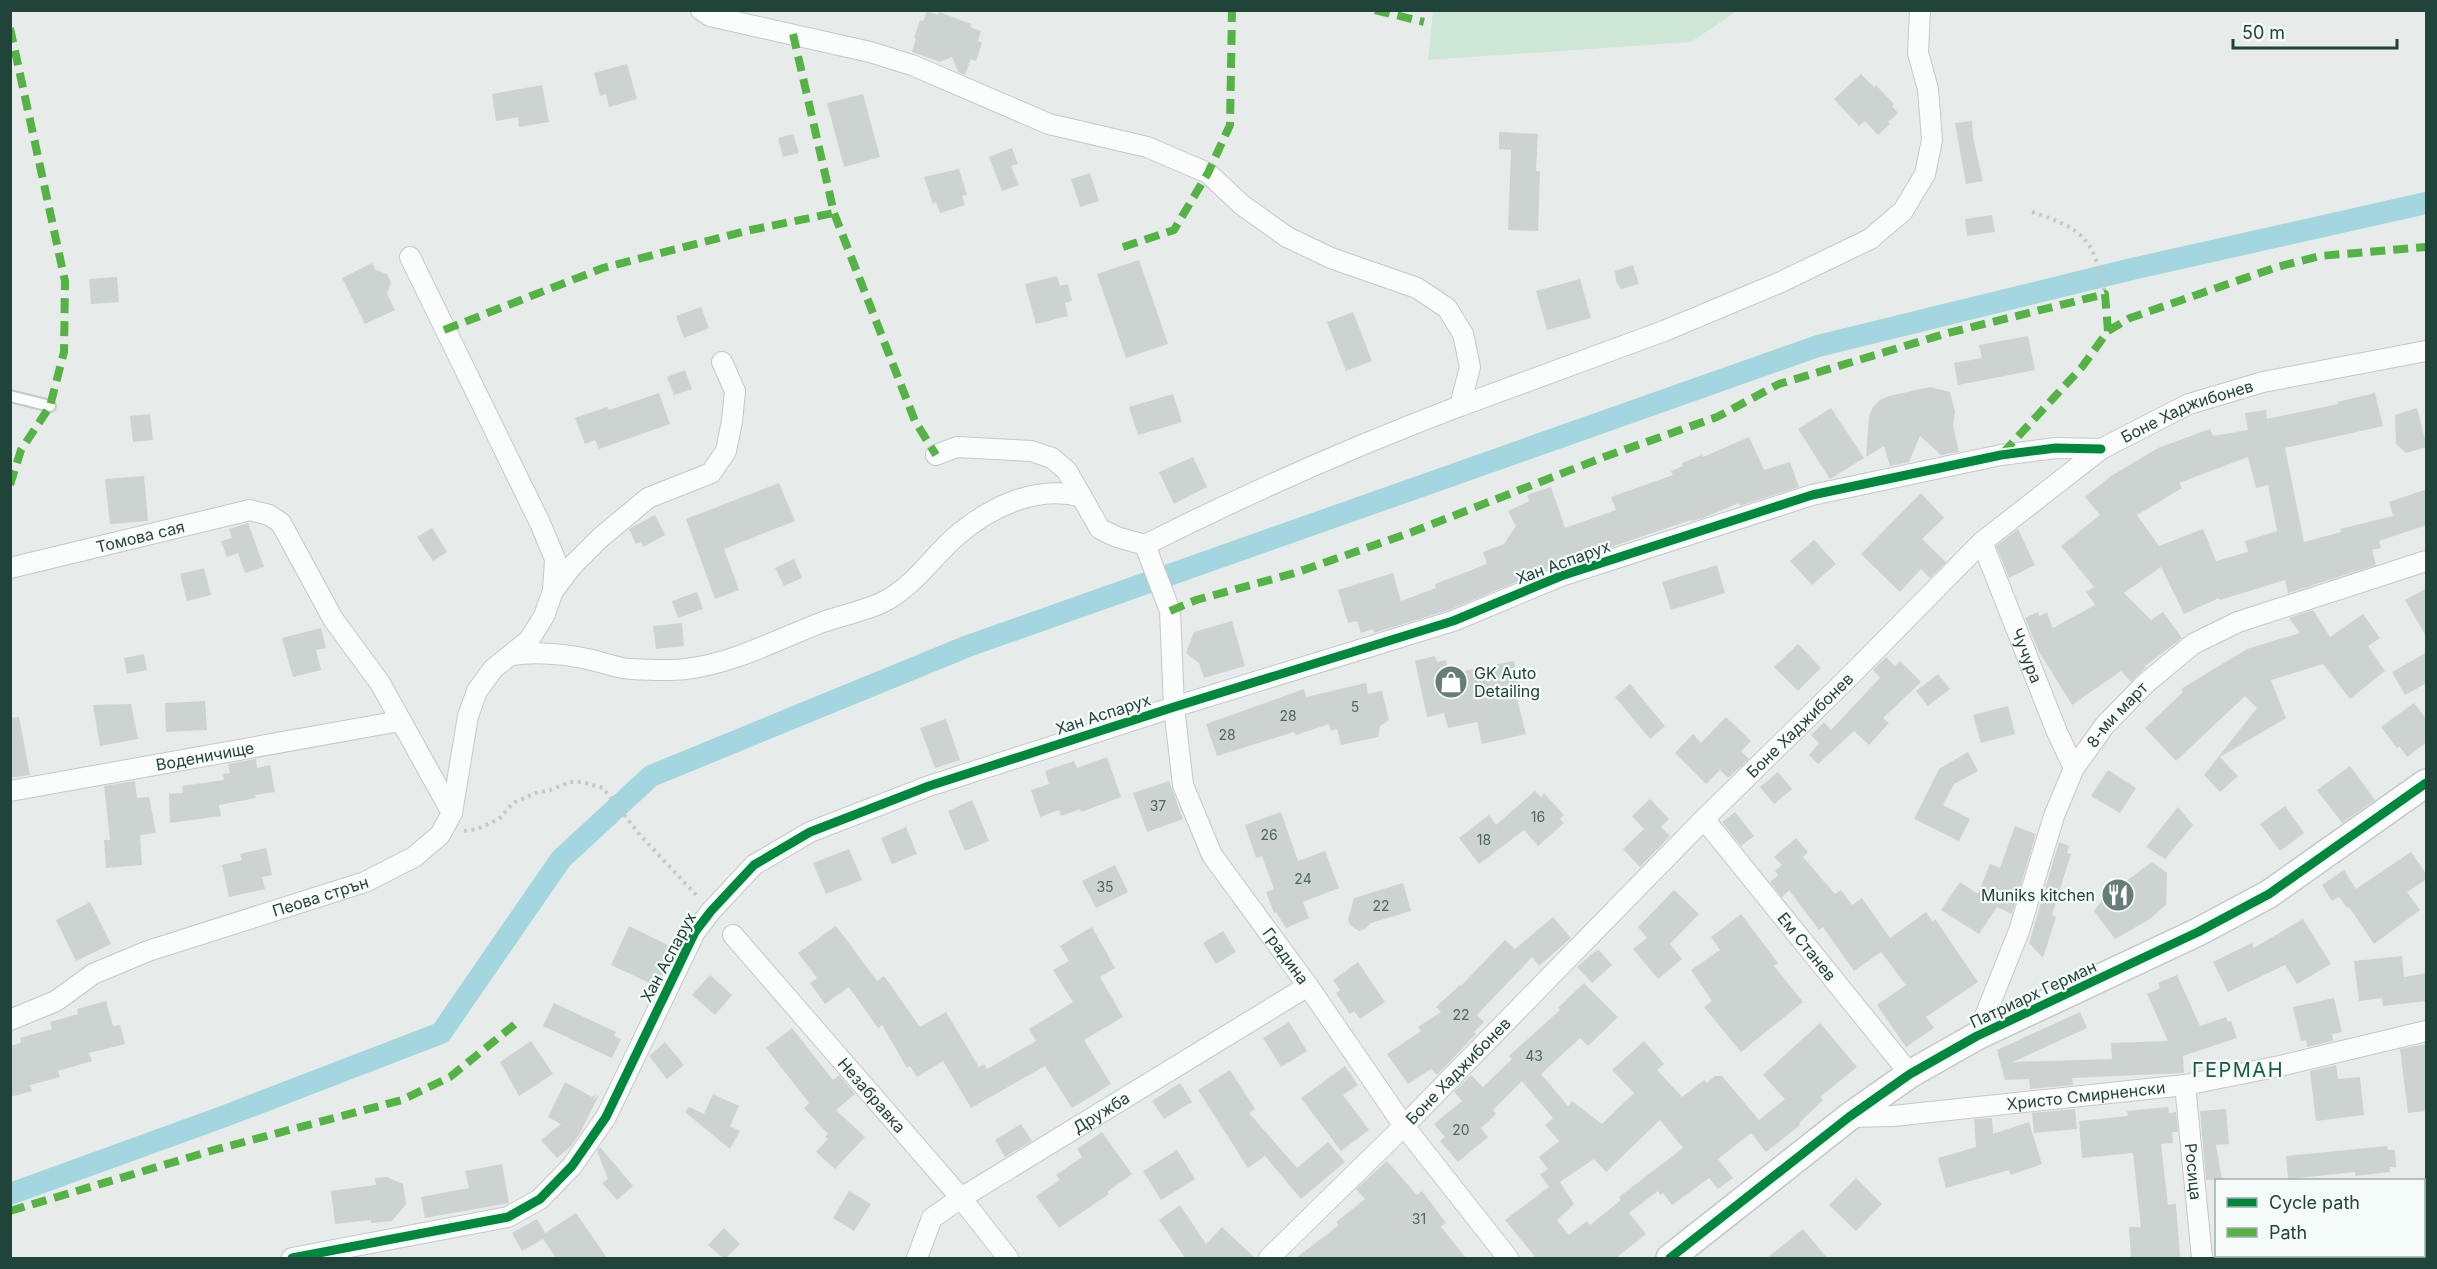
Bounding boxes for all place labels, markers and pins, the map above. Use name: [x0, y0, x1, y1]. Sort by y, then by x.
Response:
place label: GK Auto Detailing: [1474, 663, 1540, 701]
shop icon: GK Auto Detailing: [1433, 664, 1469, 700]
restaurant icon: Muniks kitchen: [2100, 877, 2136, 913]
place label: Muniks kitchen: [1981, 885, 2095, 905]

